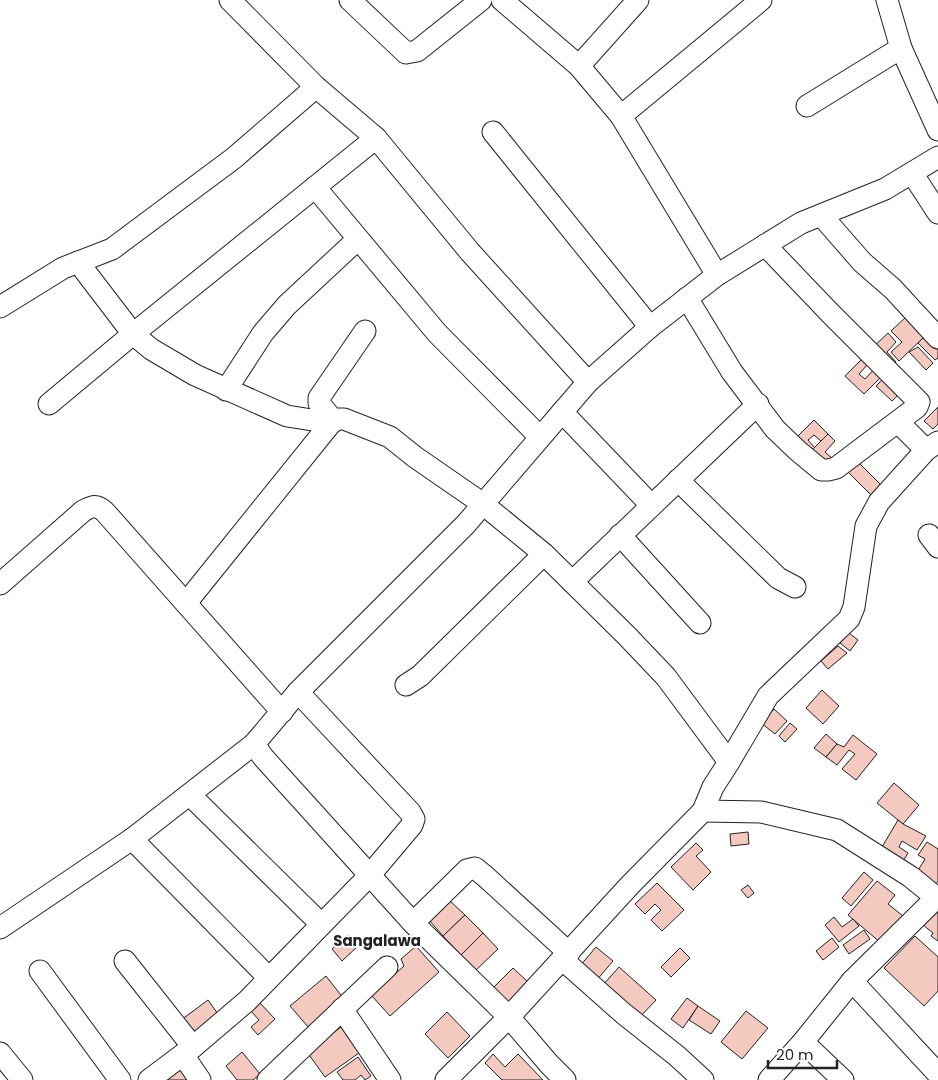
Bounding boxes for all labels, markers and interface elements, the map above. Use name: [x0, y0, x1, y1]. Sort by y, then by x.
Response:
district label: Sangalawa: [333, 930, 421, 951]
scale bar: [768, 1038, 837, 1070]
text: 20 m: [776, 1044, 814, 1065]

